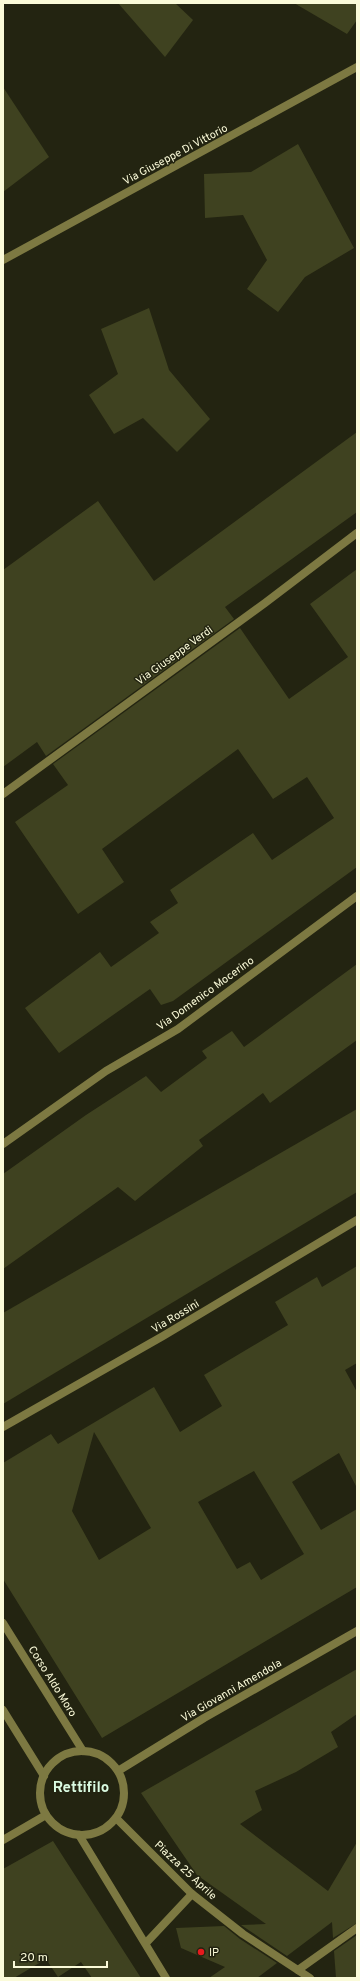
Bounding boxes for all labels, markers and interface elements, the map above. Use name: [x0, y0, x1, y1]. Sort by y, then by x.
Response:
street label: Via Giuseppe Di Vittorio: [121, 121, 230, 188]
street label: Via Giuseppe Verdi: [133, 623, 216, 688]
street label: Via Domenico Mocerino: [154, 954, 257, 1034]
street label: Via Rossini: [149, 1297, 202, 1337]
street label: Corso Aldo Moro: [25, 1643, 80, 1720]
street label: Via Giovanni Amendola: [179, 1656, 285, 1725]
district label: Rettifilo: [53, 1779, 109, 1798]
street label: Piazza 25 Aprile: [151, 1838, 219, 1903]
scale bar: [14, 1943, 107, 1969]
place label: IP: [209, 1946, 219, 1960]
marker: IP: [196, 1947, 206, 1957]
text: 20 m: [20, 1950, 48, 1966]

